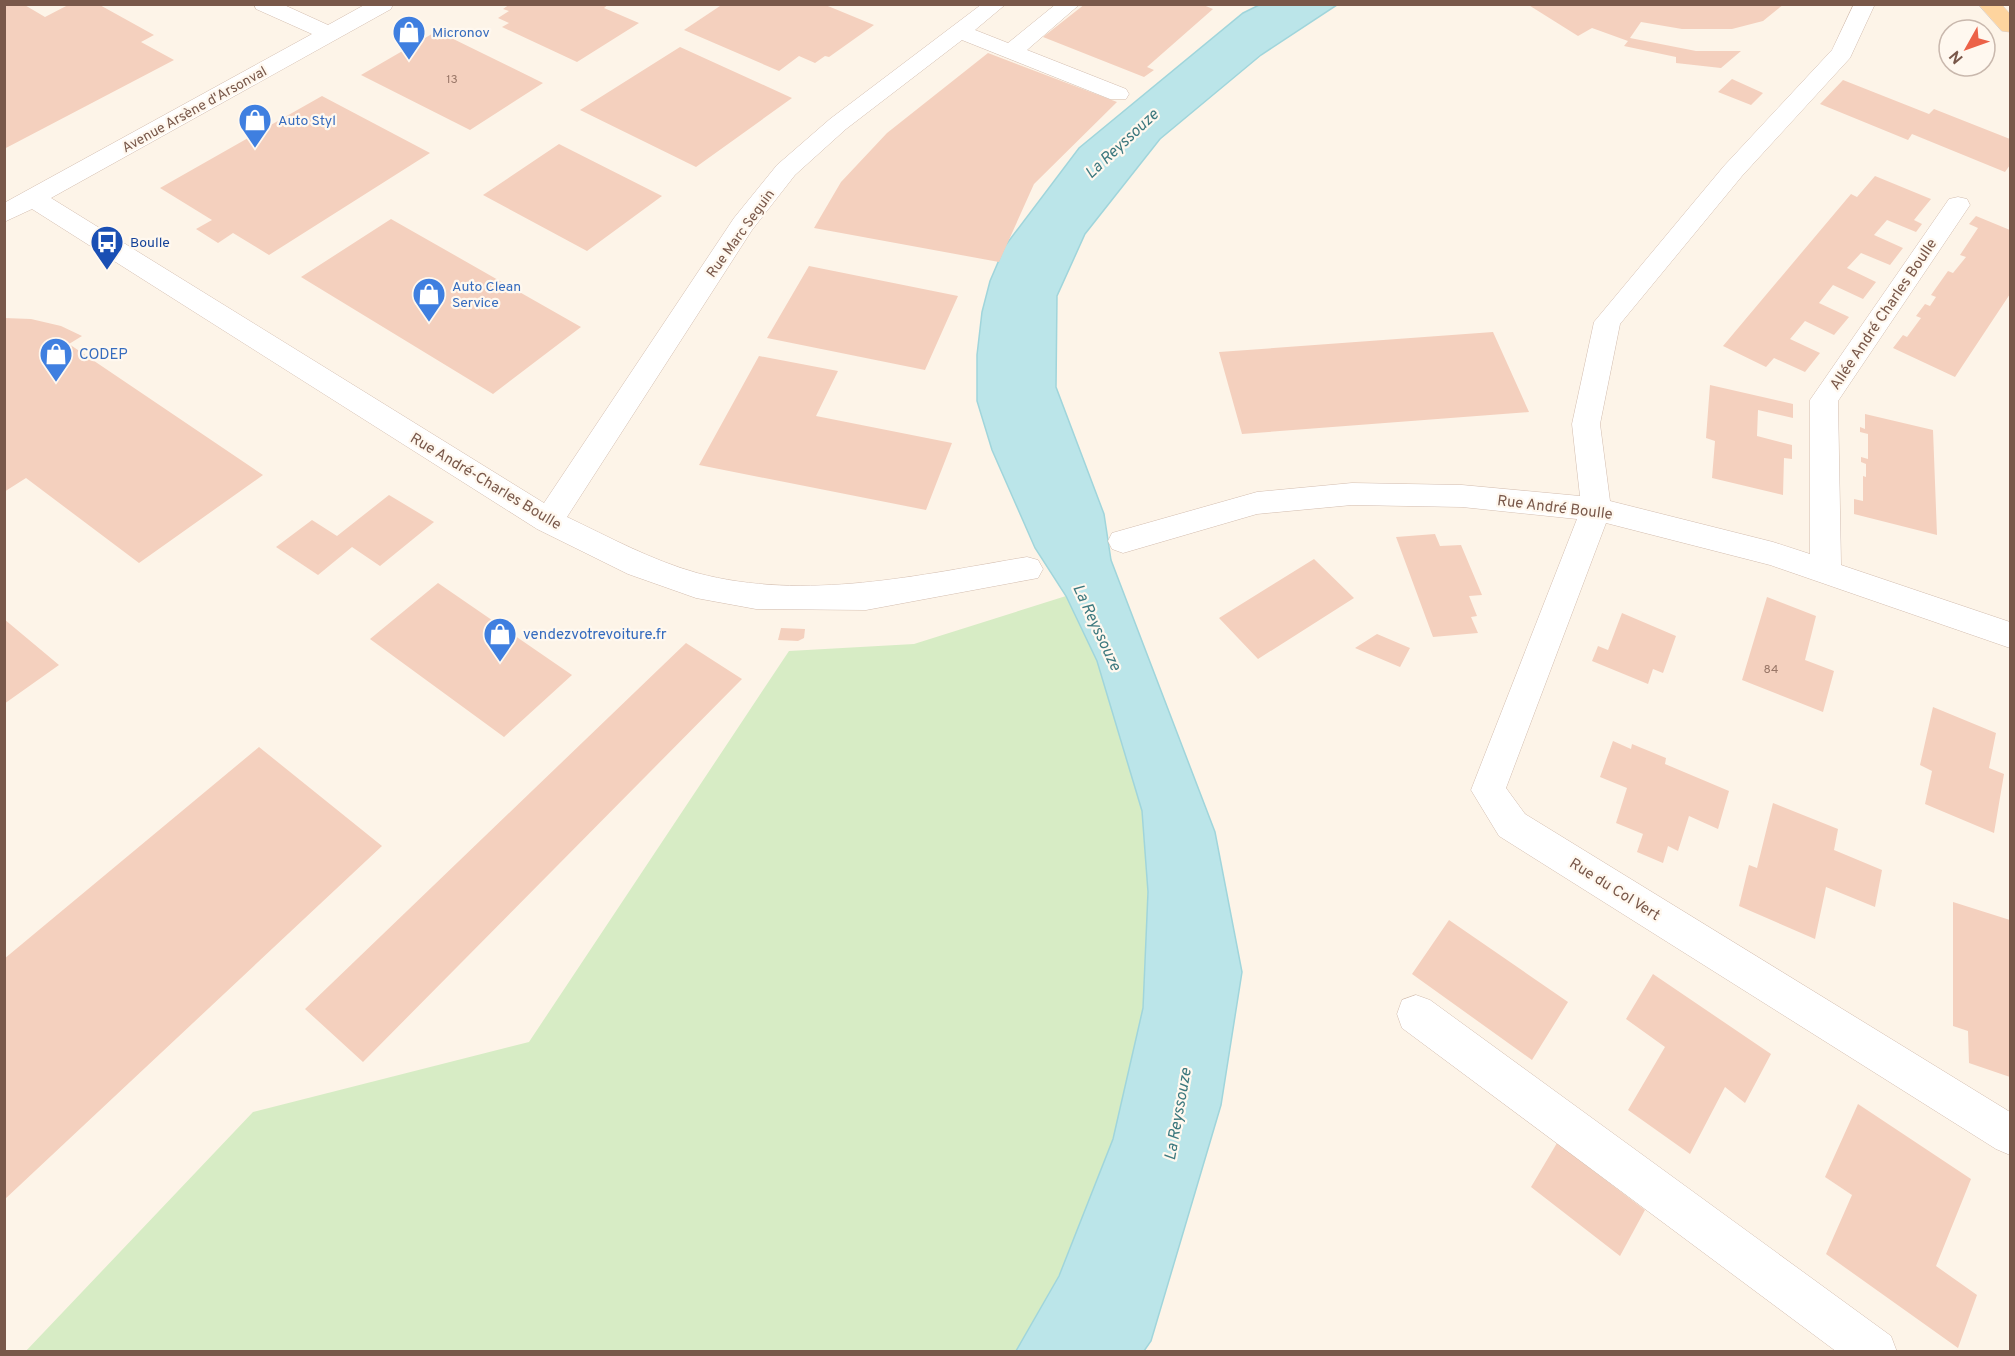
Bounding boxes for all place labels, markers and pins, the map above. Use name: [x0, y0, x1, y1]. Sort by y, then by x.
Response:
shop icon: Micronov: [391, 14, 427, 61]
place label: Micronov: [432, 25, 490, 42]
shop icon: Auto Styl: [237, 102, 273, 149]
place label: Auto Styl: [278, 113, 336, 130]
bus stop icon: Boulle: [89, 224, 125, 271]
place label: Boulle: [130, 235, 170, 252]
shop icon: Auto Clean Service: [411, 276, 447, 323]
place label: Auto Clean Service: [452, 279, 521, 312]
shop icon: CODEP: [38, 336, 74, 383]
place label: CODEP: [79, 346, 128, 365]
shop icon: vendezvotrevoiture.fr: [482, 616, 518, 663]
place label: vendezvotrevoiture.fr: [523, 626, 667, 645]

